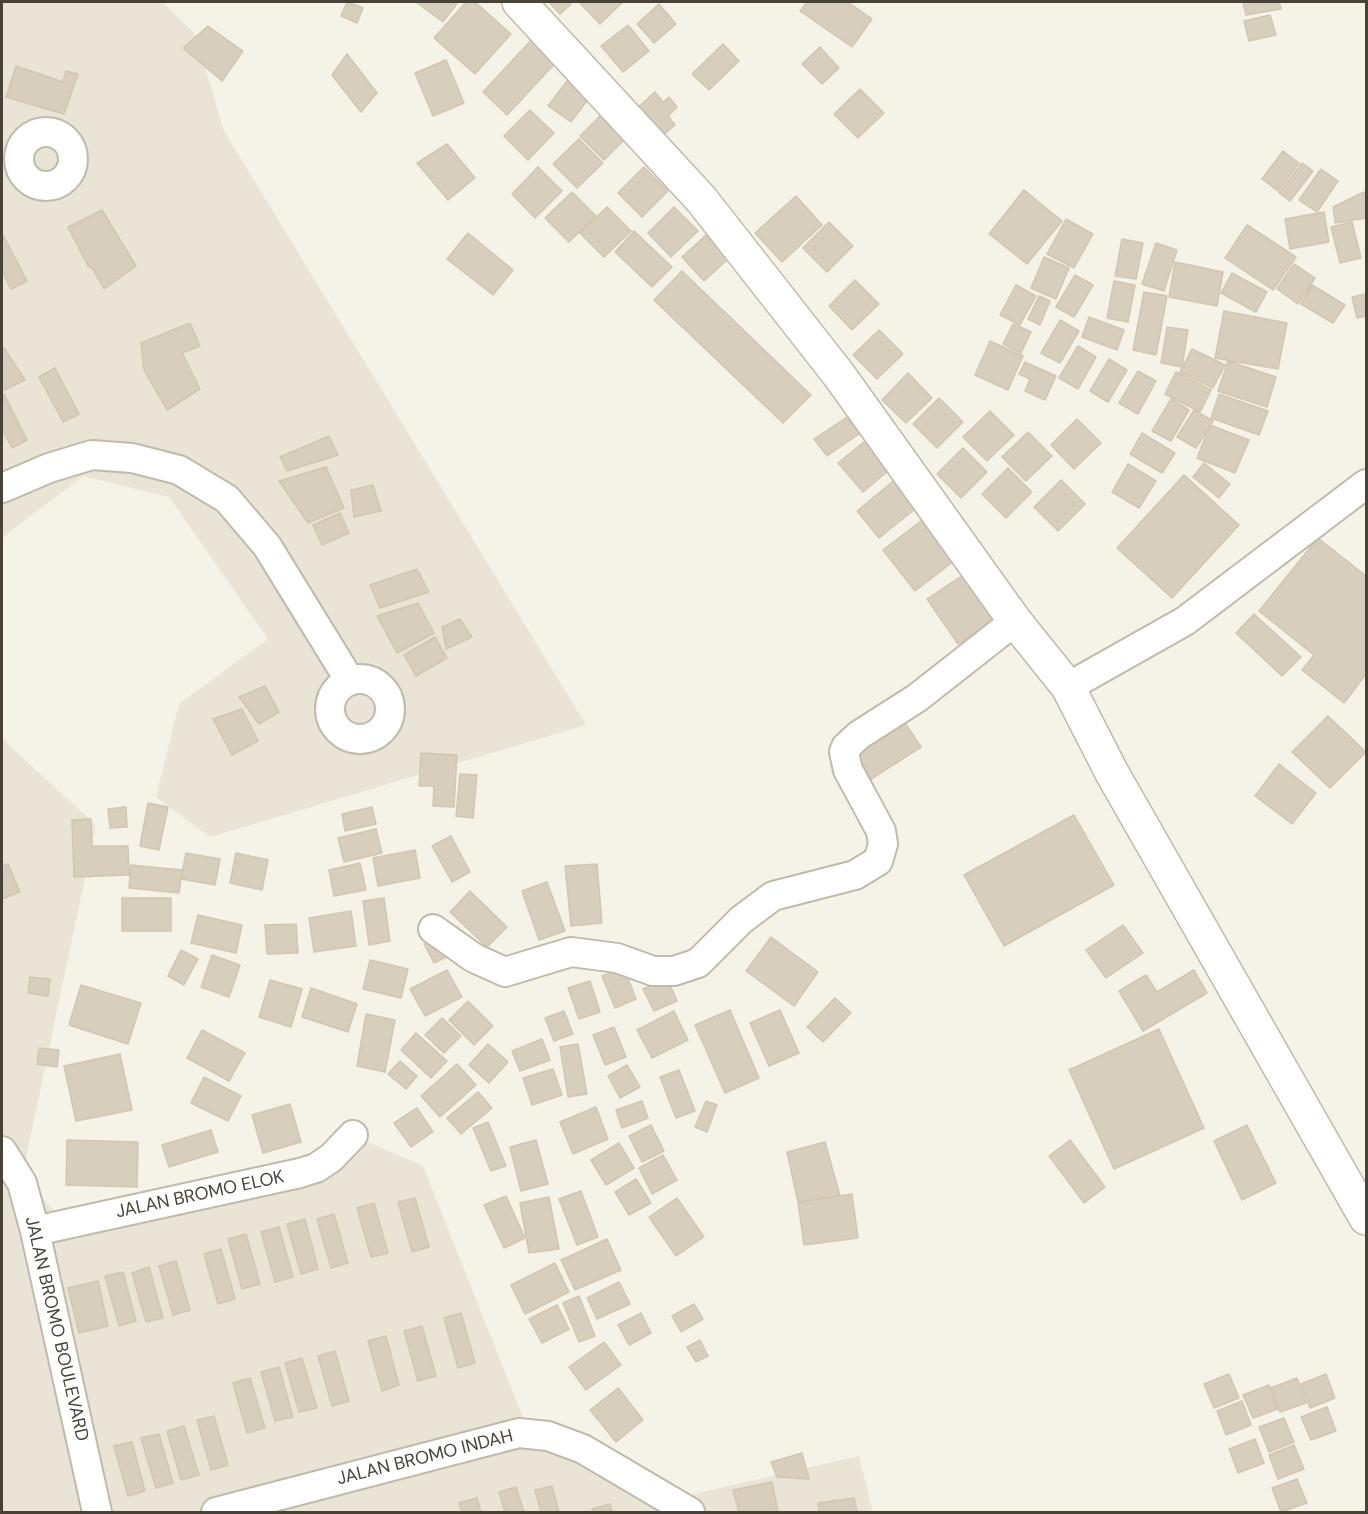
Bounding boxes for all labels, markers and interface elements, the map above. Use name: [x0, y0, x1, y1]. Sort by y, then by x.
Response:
street label: JALAN BROMO ELOK: [114, 1167, 286, 1223]
street label: JALAN BROMO BOULEVARD: [20, 1215, 92, 1443]
street label: JALAN BROMO INDAH: [335, 1426, 515, 1490]

